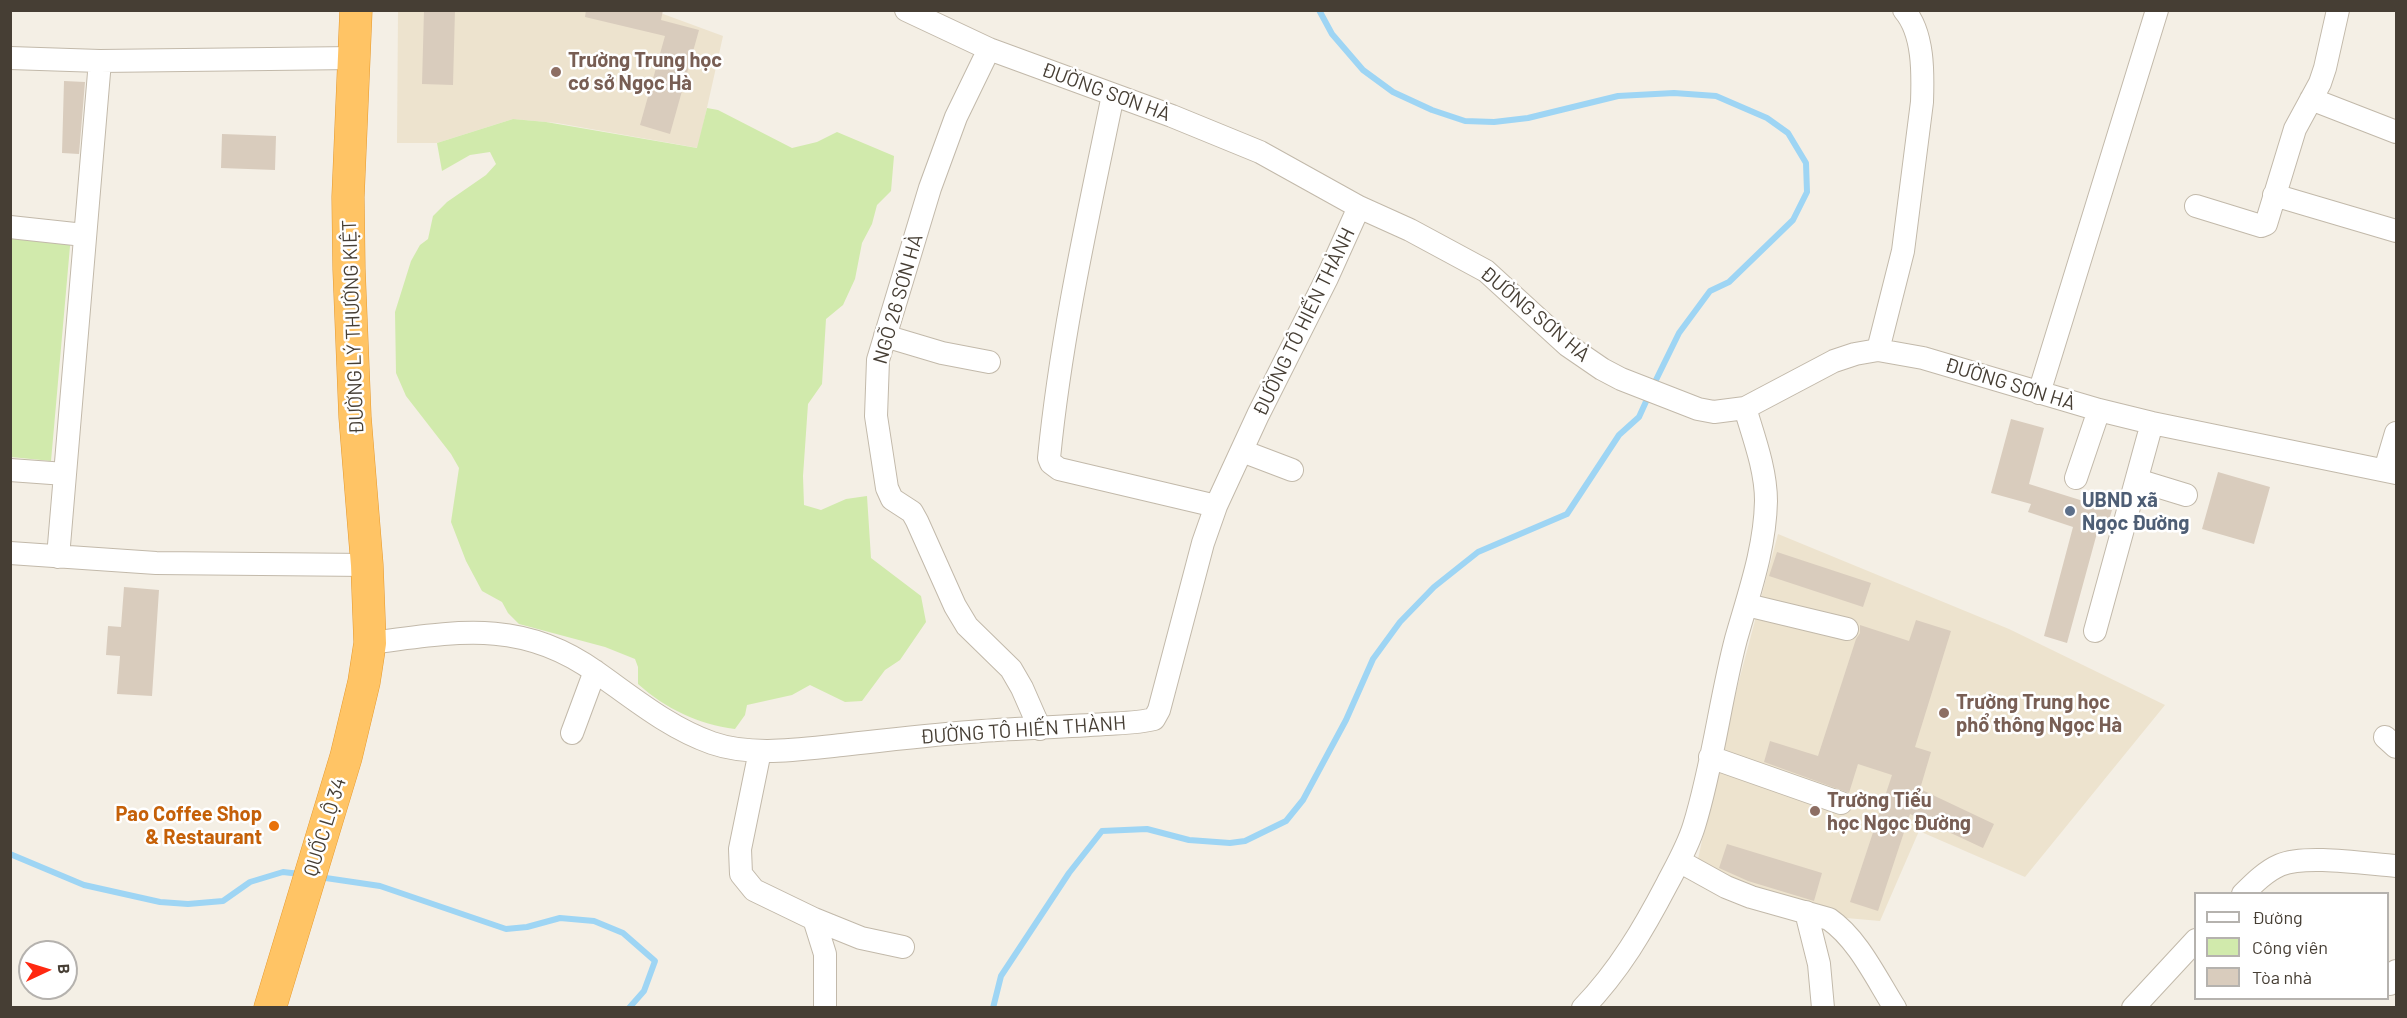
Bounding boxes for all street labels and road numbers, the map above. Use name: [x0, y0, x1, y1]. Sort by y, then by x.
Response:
street label: ĐƯỜNG SƠN HÀ: [1038, 58, 1174, 126]
street label: ĐƯỜNG LÝ THƯỜNG KIỆT: [337, 219, 369, 435]
street label: ĐƯỜNG TÔ HIẾN THÀNH: [1248, 224, 1360, 420]
street label: NGÕ 26 SƠN HÀ: [868, 231, 928, 367]
street label: ĐƯỜNG SƠN HÀ: [1475, 261, 1595, 367]
street label: ĐƯỜNG SƠN HÀ: [1942, 353, 2078, 415]
street label: ĐƯỜNG TÔ HIẾN THÀNH: [919, 711, 1127, 749]
street label: QUỐC LỘ 34: [299, 775, 351, 879]

